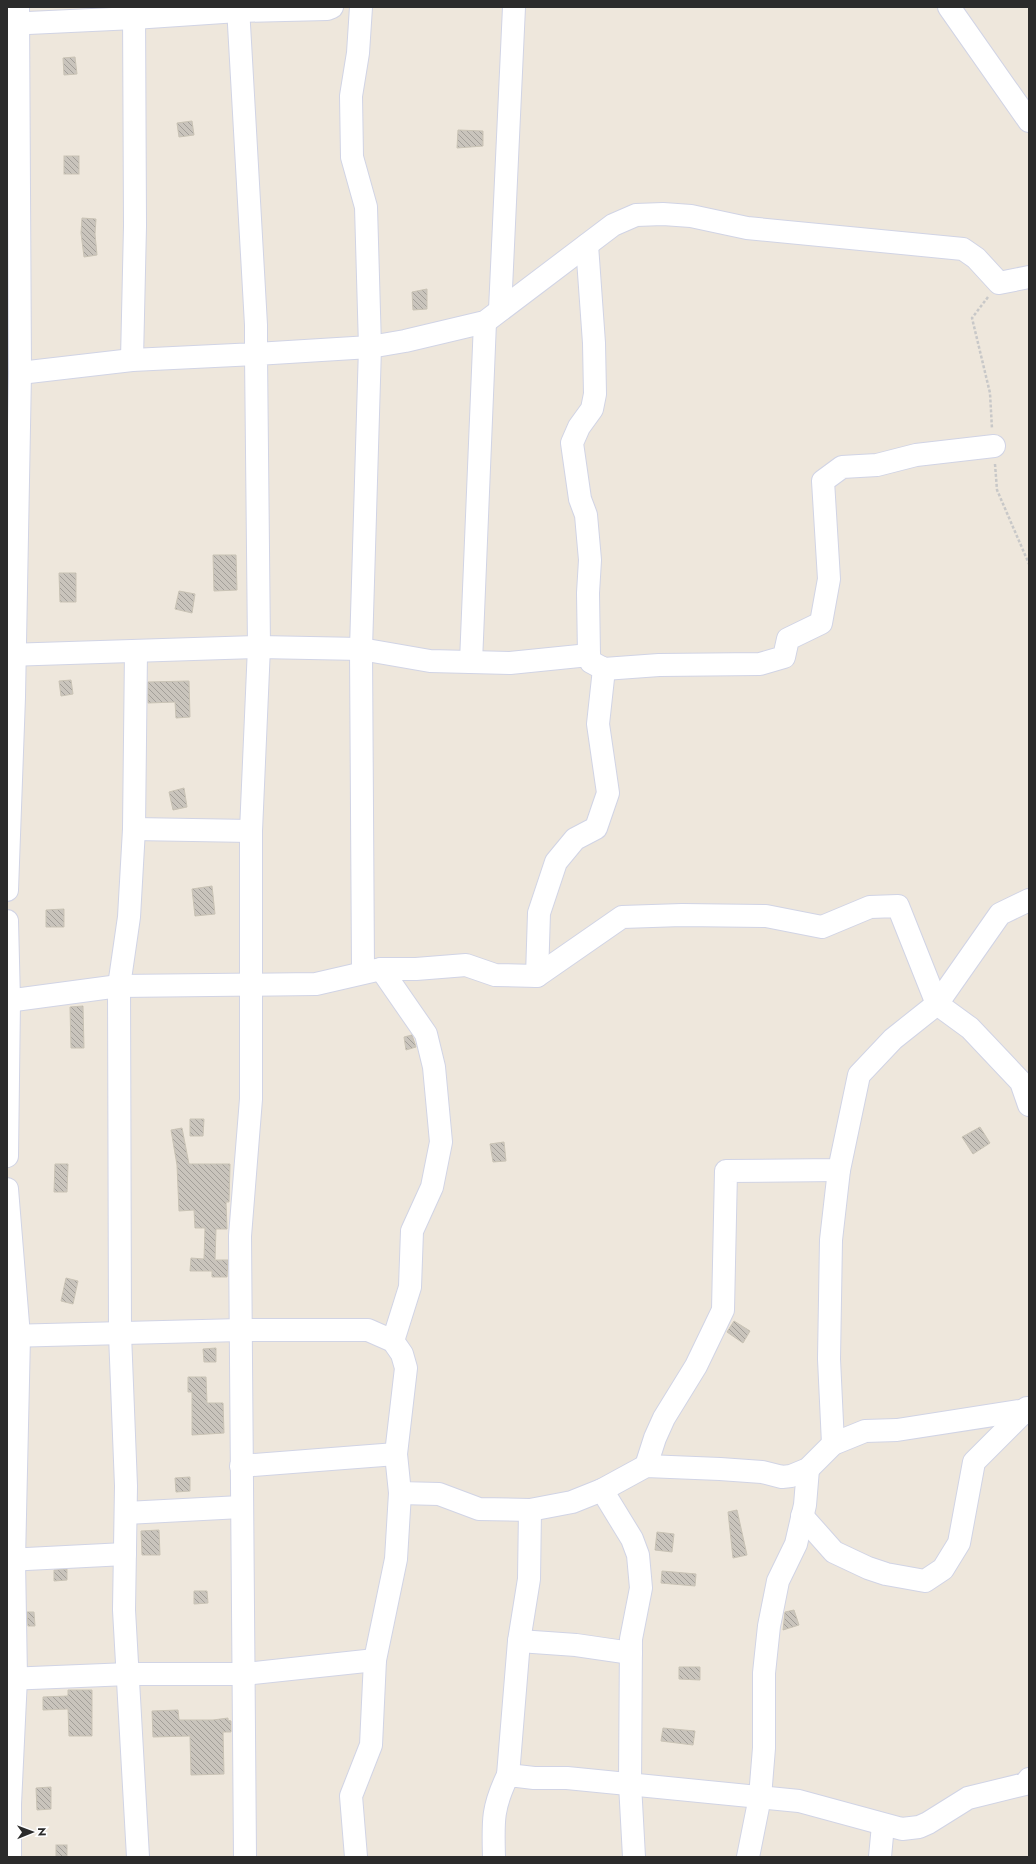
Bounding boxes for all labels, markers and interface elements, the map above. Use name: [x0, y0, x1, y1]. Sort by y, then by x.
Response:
north arrow: [12, 1812, 52, 1852]
text: N: [34, 1827, 50, 1836]

